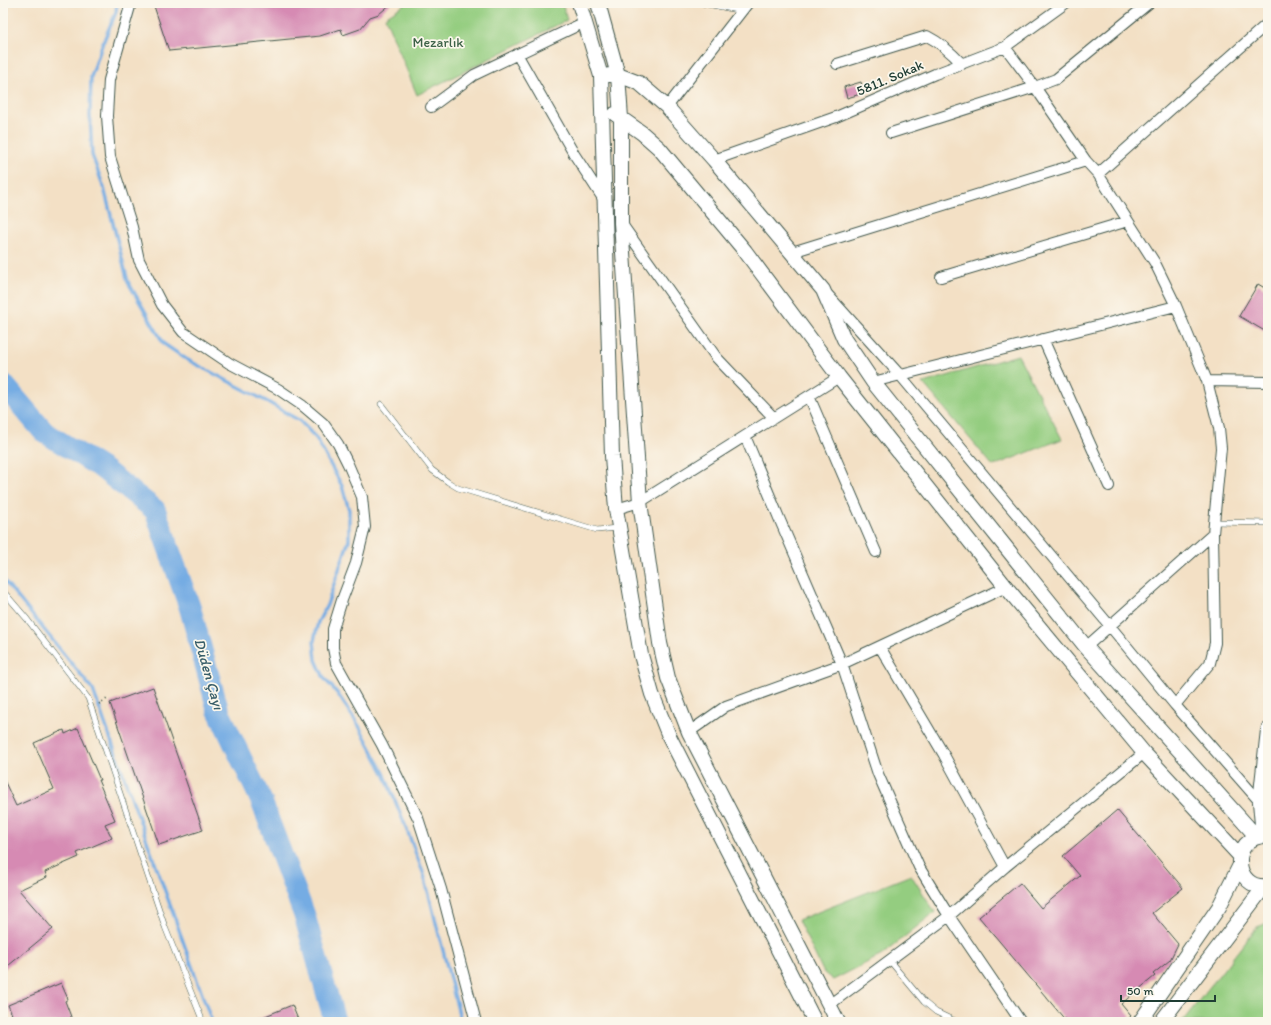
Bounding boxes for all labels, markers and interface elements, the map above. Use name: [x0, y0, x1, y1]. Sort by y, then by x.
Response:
park label: Mezarlık: [412, 34, 464, 51]
street label: 5811. Sokak: [854, 56, 926, 100]
water label: Düden Çayı: [190, 636, 228, 713]
scale bar: [1121, 977, 1215, 1003]
text: 50 m: [1127, 984, 1153, 998]

